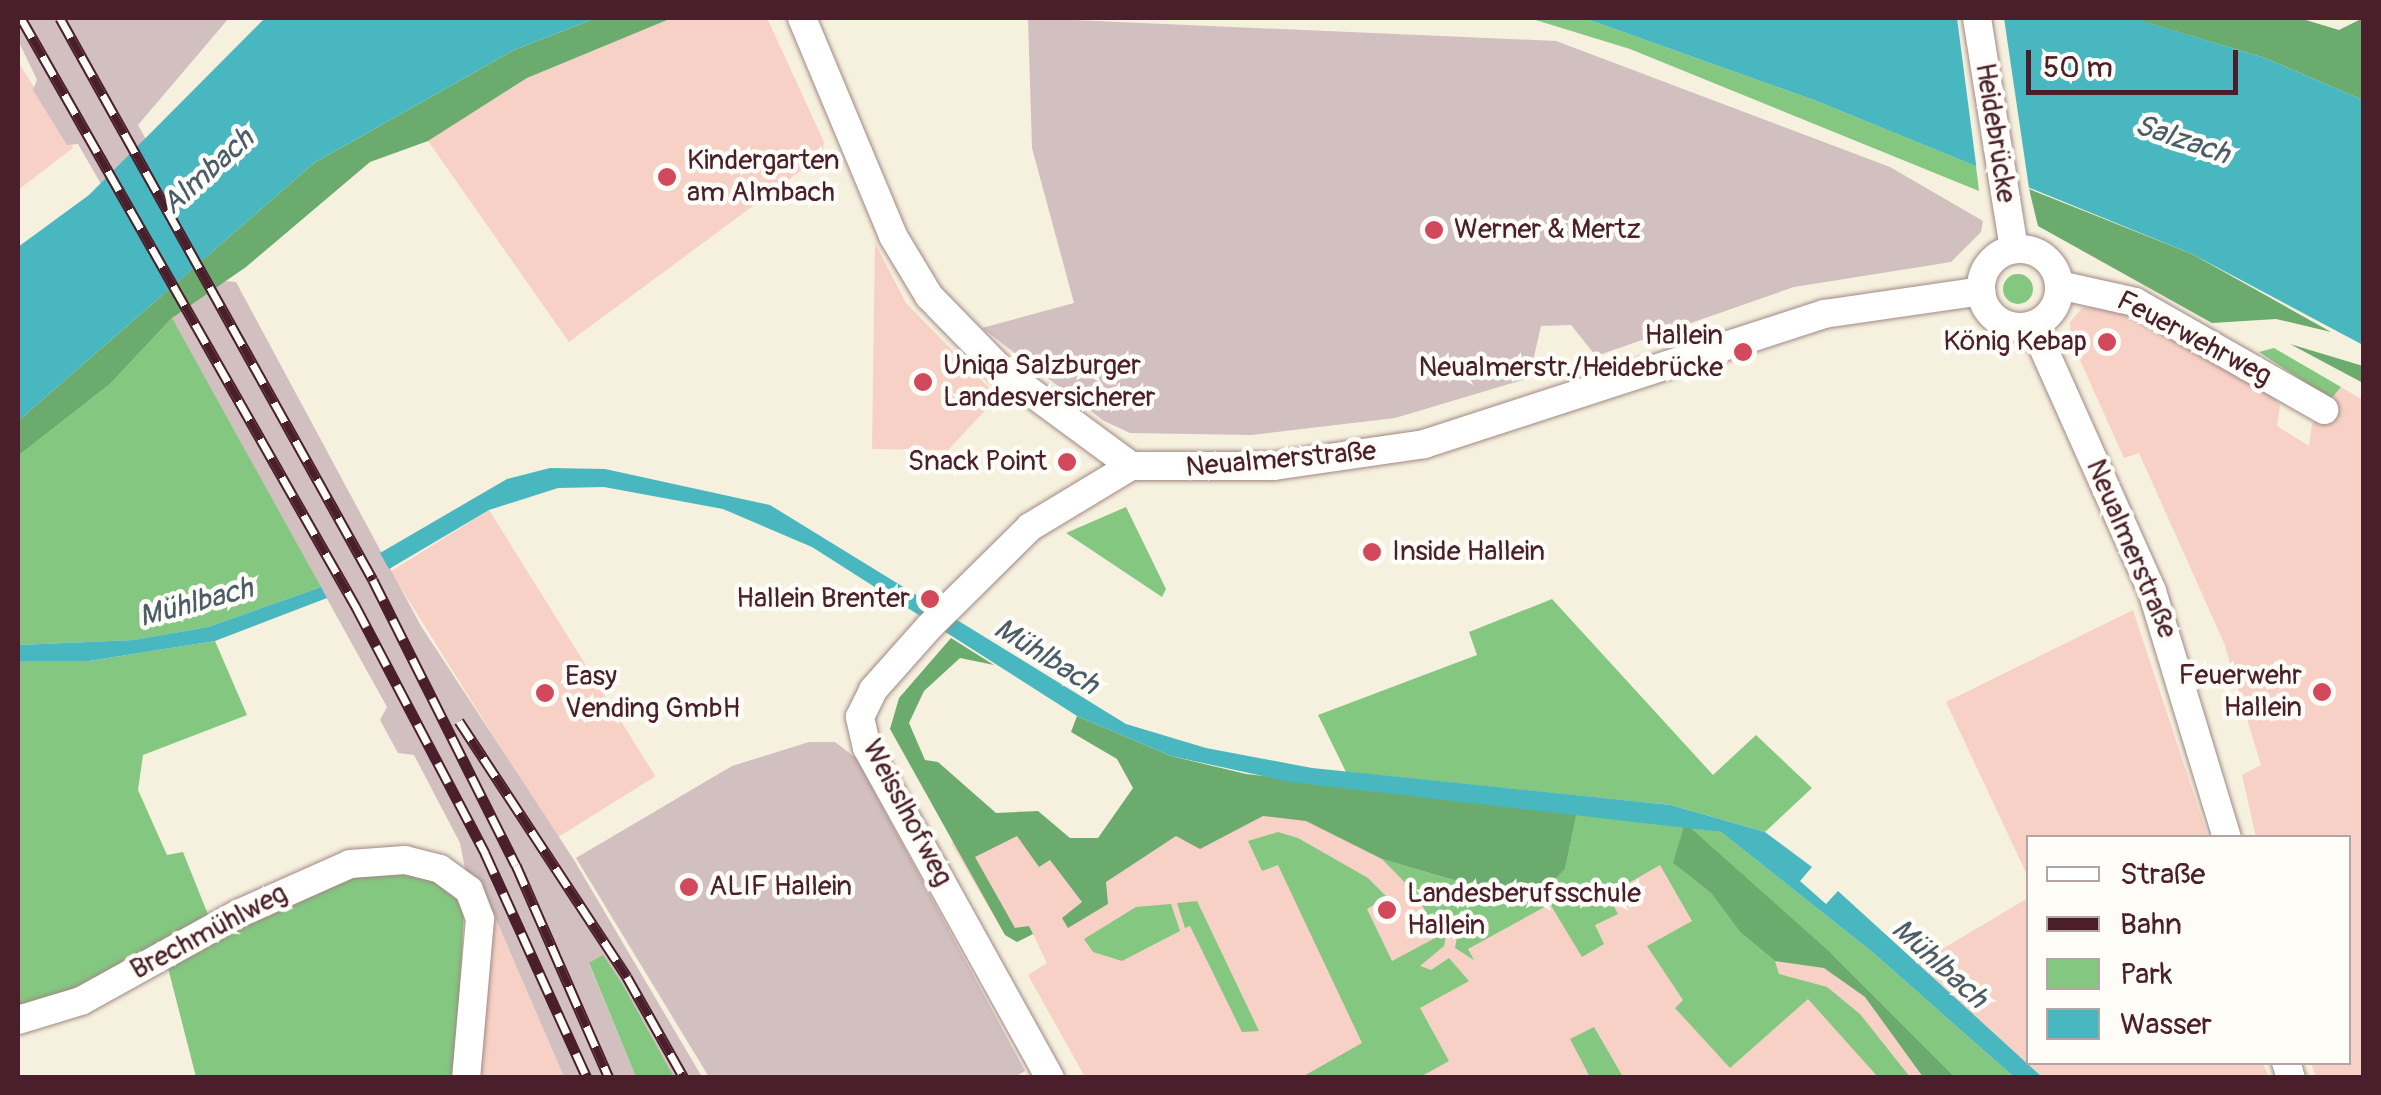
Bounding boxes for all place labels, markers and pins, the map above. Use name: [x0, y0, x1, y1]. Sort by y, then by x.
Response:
place label: Kindergarten am Almbach: [687, 144, 840, 210]
marker: Kindergarten am Almbach: [656, 166, 678, 188]
place label: Werner & Mertz: [1454, 213, 1641, 247]
marker: Werner & Mertz: [1423, 219, 1445, 241]
place label: Hallein Neualmerstr./Heidebrücke: [1418, 319, 1723, 385]
place label: König Kebap: [1943, 325, 2087, 359]
marker: König Kebap: [2096, 331, 2118, 353]
marker: Hallein Neualmerstr./Heidebrücke: [1732, 341, 1754, 363]
place label: Uniqa Salzburger Landesversicherer: [943, 349, 1155, 415]
marker: Uniqa Salzburger Landesversicherer: [912, 371, 934, 393]
place label: Snack Point: [908, 445, 1047, 479]
marker: Snack Point: [1056, 451, 1078, 473]
place label: Inside Hallein: [1392, 535, 1545, 569]
marker: Inside Hallein: [1361, 541, 1383, 563]
place label: Hallein Brenter: [736, 582, 910, 616]
marker: Hallein Brenter: [919, 588, 941, 610]
place label: Feuerwehr Hallein: [2178, 659, 2302, 725]
place label: Easy Vending GmbH: [565, 660, 740, 726]
marker: Feuerwehr Hallein: [2311, 681, 2333, 703]
marker: Easy Vending GmbH: [534, 682, 556, 704]
place label: ALIF Hallein: [709, 870, 852, 904]
marker: ALIF Hallein: [678, 876, 700, 898]
place label: Landesberufsschule Hallein: [1407, 877, 1641, 943]
marker: Landesberufsschule Hallein: [1376, 899, 1398, 921]

